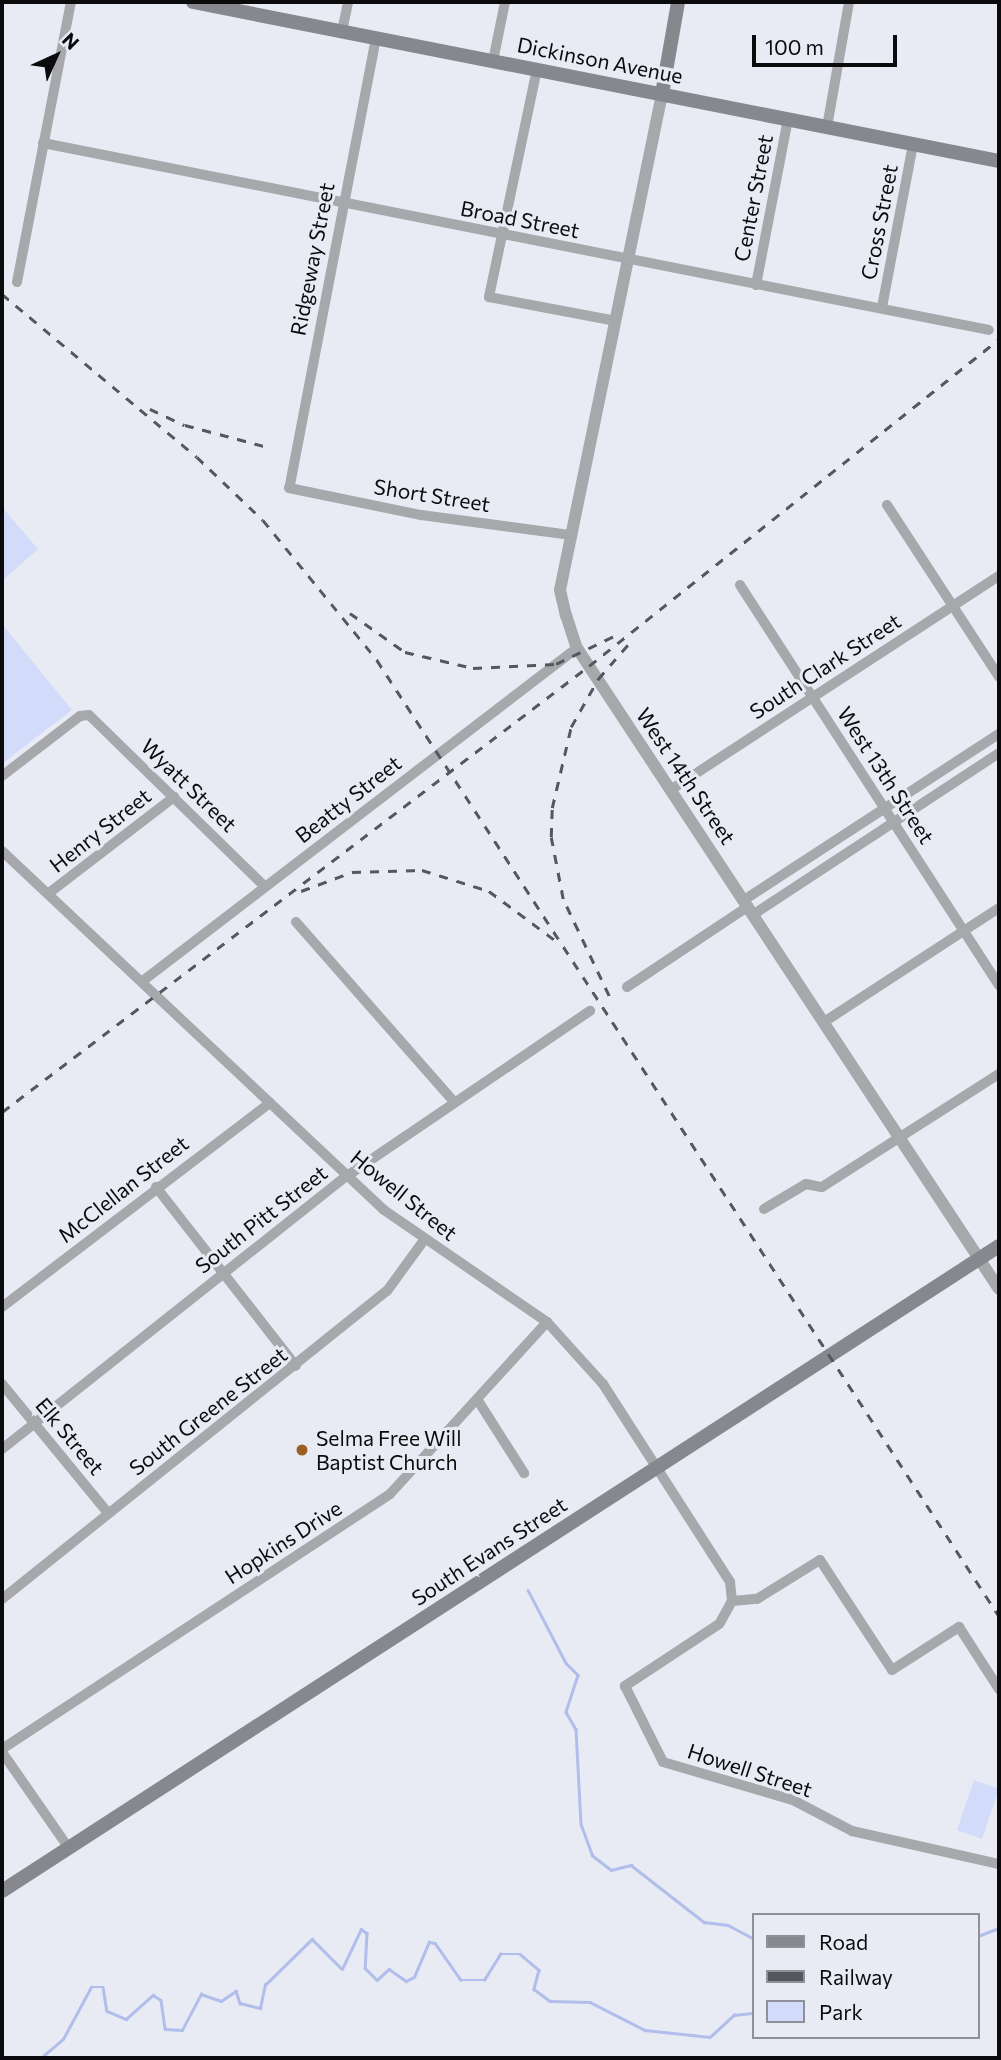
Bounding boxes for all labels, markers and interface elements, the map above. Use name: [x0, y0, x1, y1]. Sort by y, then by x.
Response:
north arrow: [21, 21, 91, 91]
scale bar: [756, 21, 901, 65]
text: N: [58, 28, 84, 54]
street label: Dickinson Avenue: [515, 32, 685, 88]
text: 100 m: [765, 34, 824, 59]
street label: Center Street: [728, 132, 778, 264]
street label: Cross Street: [855, 162, 903, 282]
street label: Ridgeway Street: [285, 180, 339, 338]
street label: Broad Street: [458, 195, 582, 243]
street label: Short Street: [372, 473, 492, 517]
street label: South Clark Street: [745, 608, 905, 724]
street label: West 13th Street: [832, 702, 940, 848]
street label: West 14th Street: [631, 703, 741, 849]
street label: Wyatt Street: [136, 733, 242, 837]
street label: Beatty Street: [290, 750, 406, 848]
street label: Henry Street: [44, 783, 156, 877]
street label: McClellan Street: [53, 1130, 193, 1248]
street label: Howell Street: [346, 1144, 462, 1246]
street label: South Pitt Street: [190, 1160, 332, 1278]
street label: South Greene Street: [124, 1342, 292, 1480]
street label: Elk Street: [31, 1392, 109, 1480]
place label: Selma Free Will Baptist Church: [316, 1425, 461, 1475]
marker: Selma Free Will Baptist Church: [294, 1442, 310, 1458]
street label: South Evans Street: [407, 1491, 571, 1611]
street label: Hopkins Drive: [220, 1495, 346, 1589]
street label: Howell Street: [685, 1738, 815, 1802]
legend: [752, 1913, 980, 2039]
text: Road: [819, 1929, 868, 1954]
text: Railway: [819, 1964, 893, 1989]
text: Park: [819, 1999, 863, 2024]

